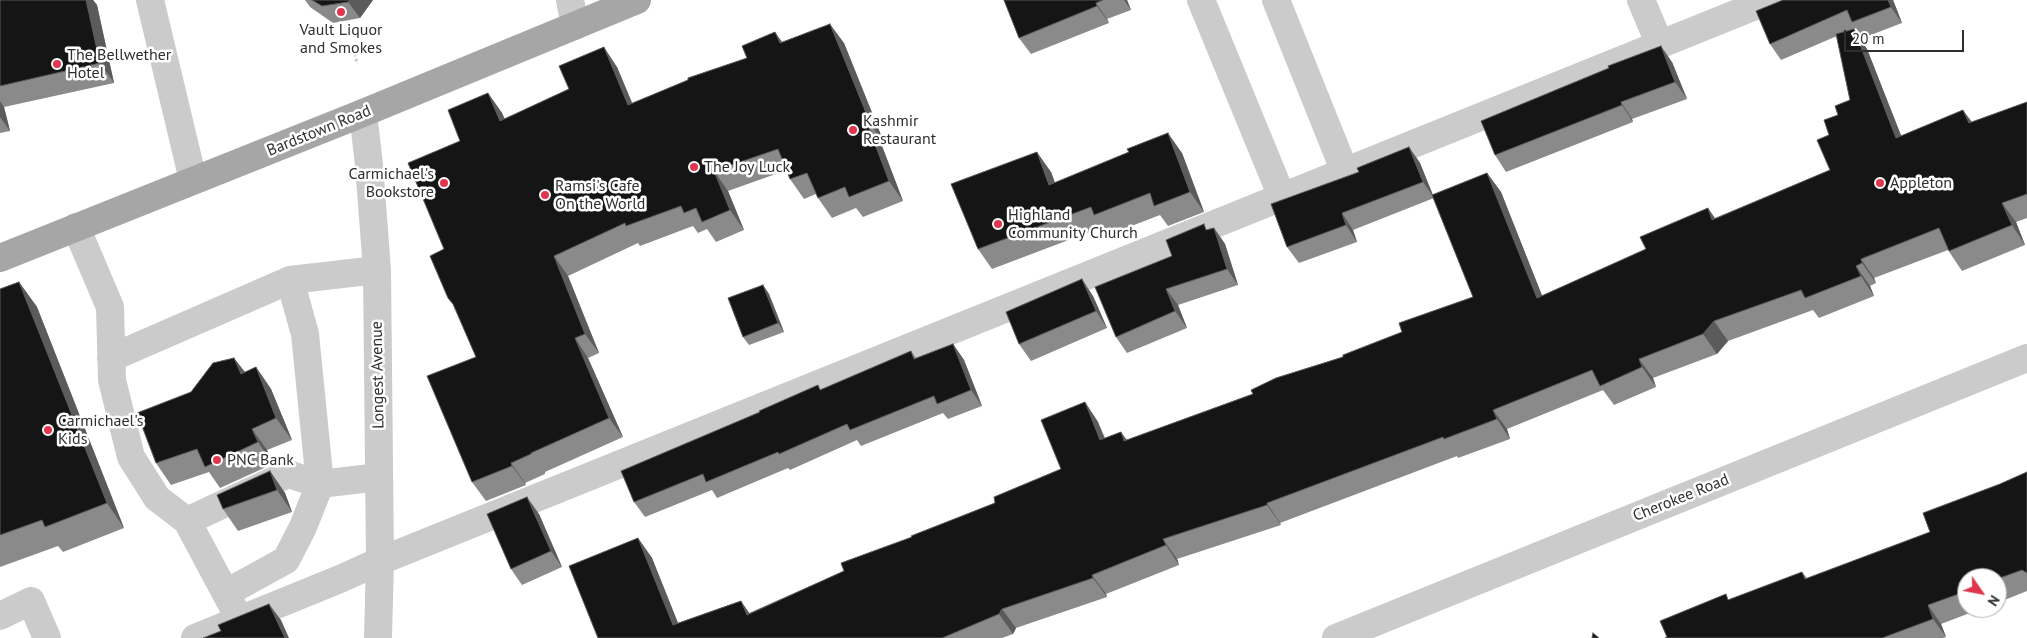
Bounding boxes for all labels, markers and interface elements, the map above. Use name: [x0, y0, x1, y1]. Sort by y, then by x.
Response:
marker: Vault Liquor and Smokes: [335, 6, 347, 18]
place label: Vault Liquor and Smokes: [299, 20, 383, 58]
scale bar: [1847, 20, 1967, 52]
text: 20 m: [1852, 29, 1885, 48]
place label: The Bellwether Hotel: [67, 45, 171, 83]
marker: The Bellwether Hotel: [51, 58, 63, 70]
street label: Bardstown Road: [264, 101, 374, 161]
place label: Kashmir Restaurant: [863, 111, 936, 149]
marker: Kashmir Restaurant: [847, 124, 859, 136]
place label: The Joy Luck: [704, 157, 790, 177]
marker: The Joy Luck: [688, 161, 700, 173]
place label: Carmichael's Bookstore: [349, 164, 434, 202]
place label: Appleton: [1890, 173, 1952, 193]
place label: Ramsi's Cafe On the World: [555, 176, 645, 214]
marker: Carmichael's Bookstore: [438, 177, 450, 189]
marker: Appleton: [1874, 177, 1886, 189]
marker: Ramsi's Cafe On the World: [539, 189, 551, 201]
place label: Highland Community Church: [1008, 205, 1138, 243]
marker: Highland Community Church: [992, 218, 1004, 230]
street label: Longest Avenue: [367, 321, 389, 429]
place label: Carmichael's Kids: [58, 411, 143, 449]
marker: Carmichael's Kids: [42, 424, 54, 436]
place label: PNC Bank: [227, 450, 294, 470]
marker: PNC Bank: [211, 454, 223, 466]
street label: Cherokee Road: [1630, 470, 1732, 526]
north arrow: [1957, 568, 2007, 618]
text: N: [1984, 592, 2004, 609]

